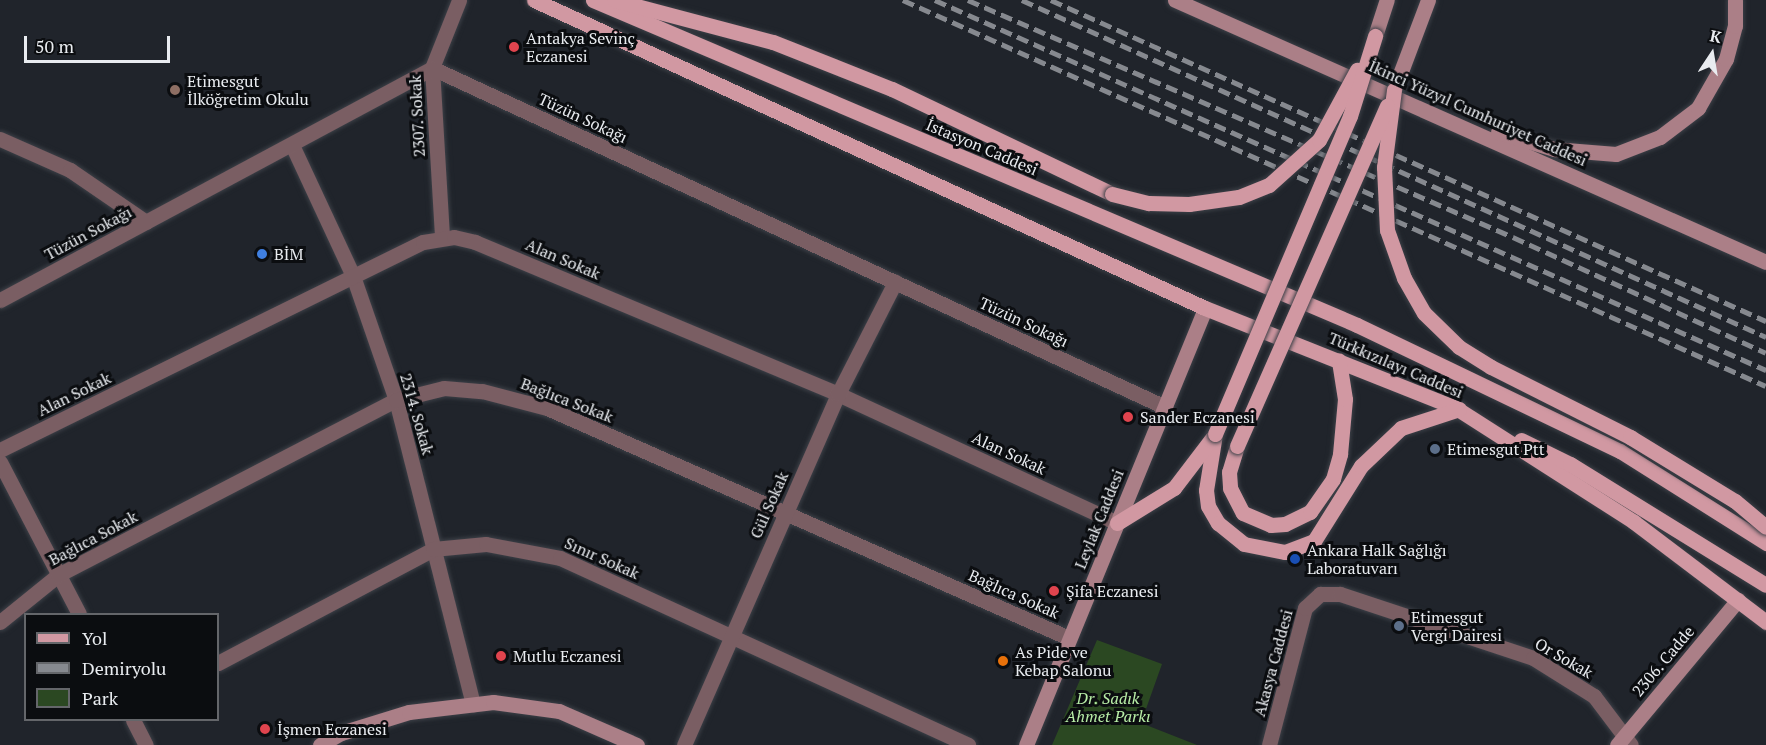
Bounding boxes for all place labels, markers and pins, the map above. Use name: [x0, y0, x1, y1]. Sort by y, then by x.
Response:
place label: Antakya Sevinç Eczanesi: [526, 28, 635, 66]
marker: Antakya Sevinç Eczanesi: [507, 40, 521, 54]
place label: Etimesgut İlköğretim Okulu: [187, 71, 309, 109]
marker: Etimesgut İlköğretim Okulu: [168, 83, 182, 97]
place label: BİM: [274, 244, 303, 264]
marker: BİM: [255, 247, 269, 261]
place label: Sander Eczanesi: [1140, 407, 1255, 427]
marker: Sander Eczanesi: [1121, 410, 1135, 424]
place label: Etimesgut Ptt: [1447, 439, 1545, 459]
marker: Etimesgut Ptt: [1428, 442, 1442, 456]
place label: Ankara Halk Sağlığı Laboratuvarı: [1307, 540, 1447, 578]
marker: Ankara Halk Sağlığı Laboratuvarı: [1288, 552, 1302, 566]
place label: Şifa Eczanesi: [1066, 581, 1158, 601]
marker: Şifa Eczanesi: [1047, 584, 1061, 598]
place label: Etimesgut Vergi Dairesi: [1411, 607, 1502, 645]
marker: Etimesgut Vergi Dairesi: [1392, 619, 1406, 633]
place label: As Pide ve Kebap Salonu: [1015, 642, 1111, 680]
place label: Mutlu Eczanesi: [513, 646, 622, 666]
marker: Mutlu Eczanesi: [494, 649, 508, 663]
marker: As Pide ve Kebap Salonu: [996, 654, 1010, 668]
place label: İşmen Eczanesi: [277, 719, 387, 739]
marker: İşmen Eczanesi: [258, 722, 272, 736]

